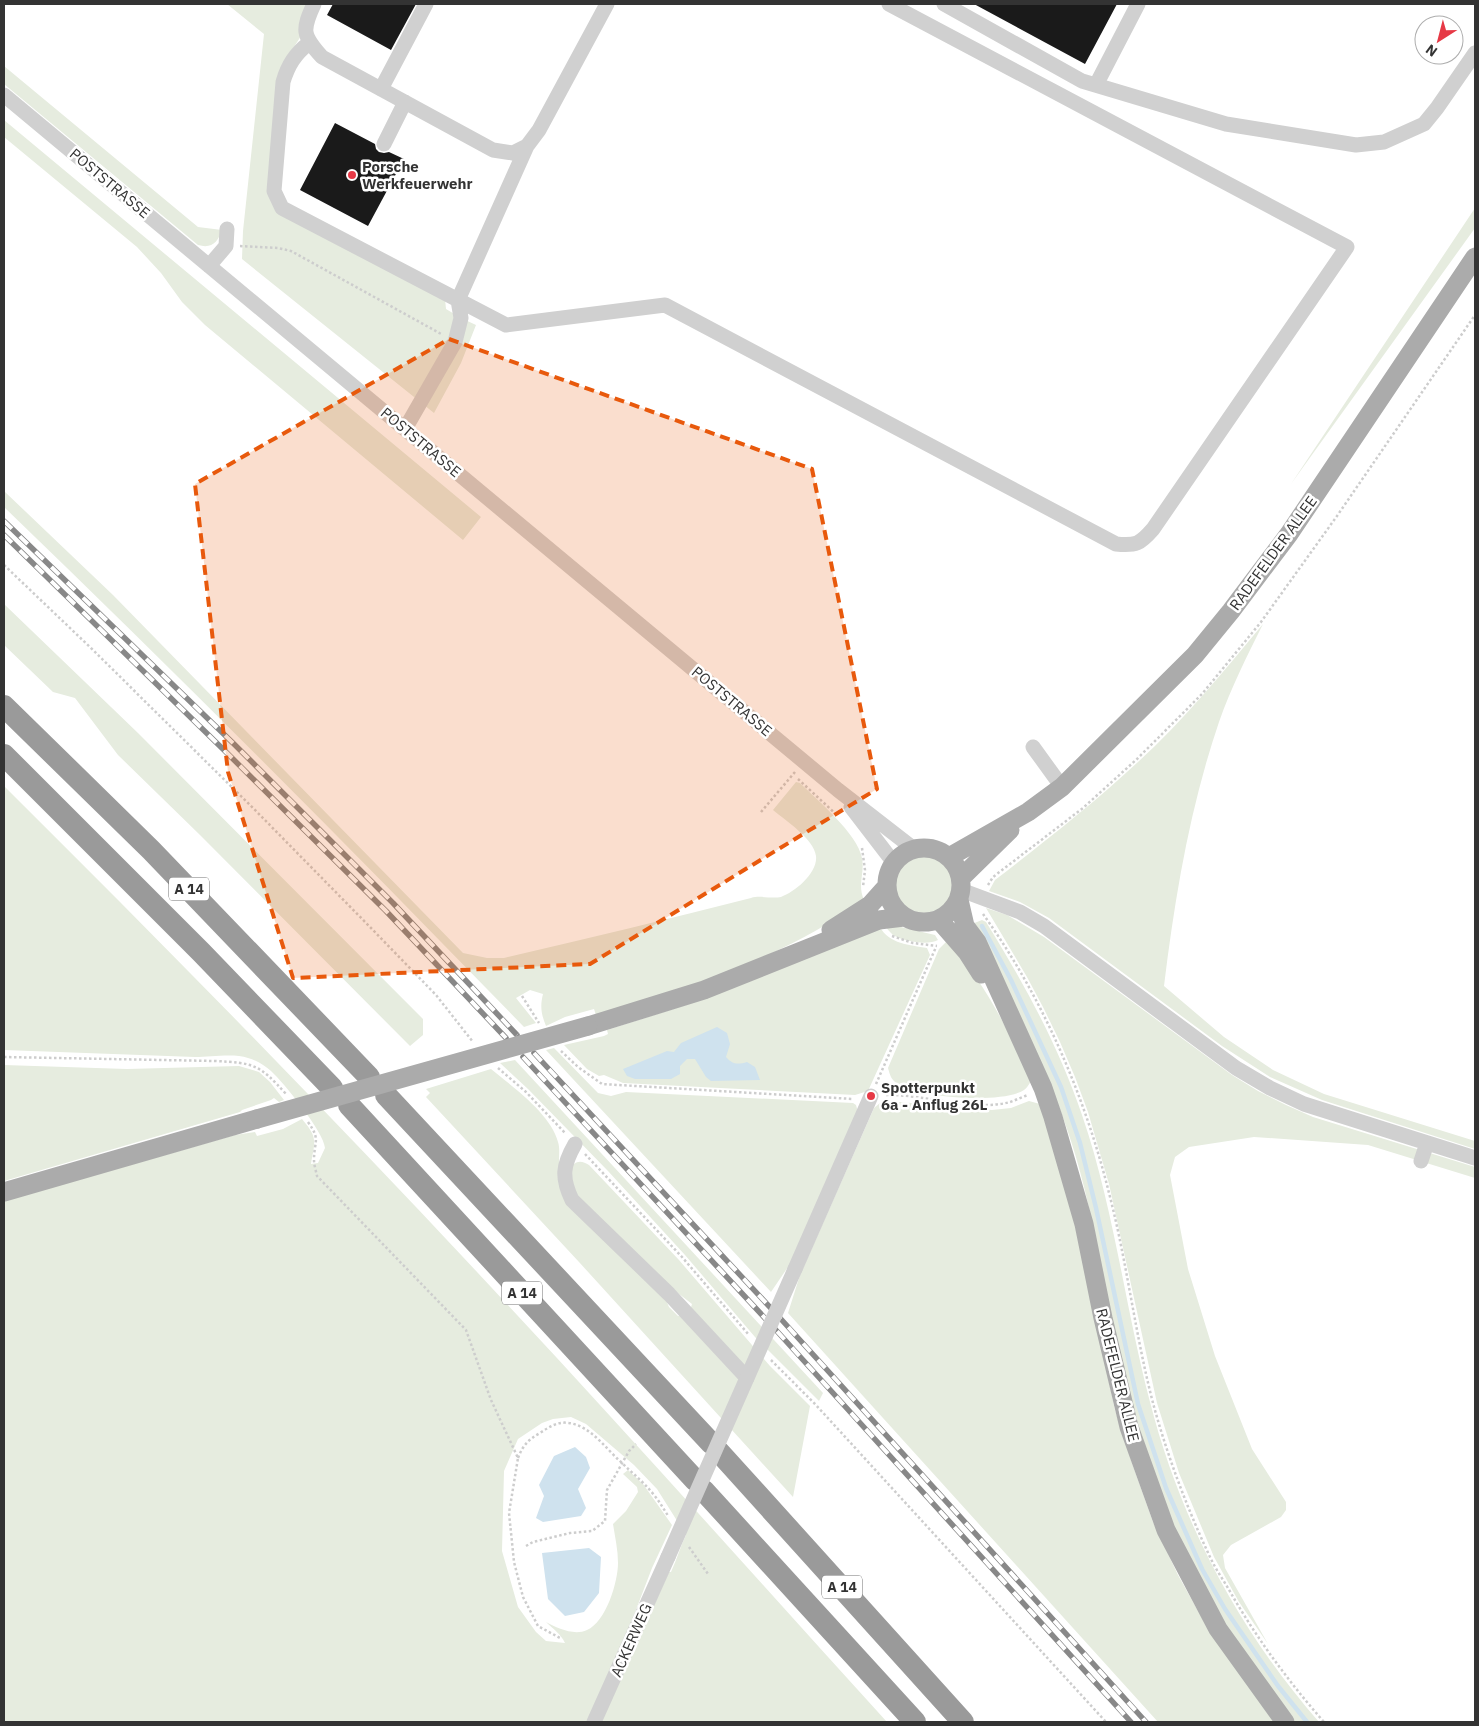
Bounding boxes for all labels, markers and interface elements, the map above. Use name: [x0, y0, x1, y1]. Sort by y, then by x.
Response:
north arrow: [1414, 15, 1464, 65]
text: N: [1422, 40, 1441, 61]
street label: POSTSTRASSE: [66, 144, 154, 222]
place label: Porsche Werkfeuerwehr: [362, 157, 473, 193]
marker: Porsche Werkfeuerwehr: [346, 169, 358, 181]
street label: POSTSTRASSE: [377, 403, 465, 481]
street label: RADEFELDER ALLEE: [1225, 492, 1321, 614]
street label: POSTSTRASSE: [688, 662, 776, 740]
road number: A 14: [169, 878, 209, 901]
place label: Spotterpunkt 6a - Anflug 26L: [881, 1078, 988, 1114]
marker: Spotterpunkt 6a - Anflug 26L: [865, 1090, 877, 1102]
road number: A 14: [502, 1282, 542, 1305]
street label: RADEFELDER ALLEE: [1092, 1306, 1144, 1444]
road number: A 14: [822, 1575, 862, 1598]
street label: ACKERWEG: [606, 1600, 656, 1680]

